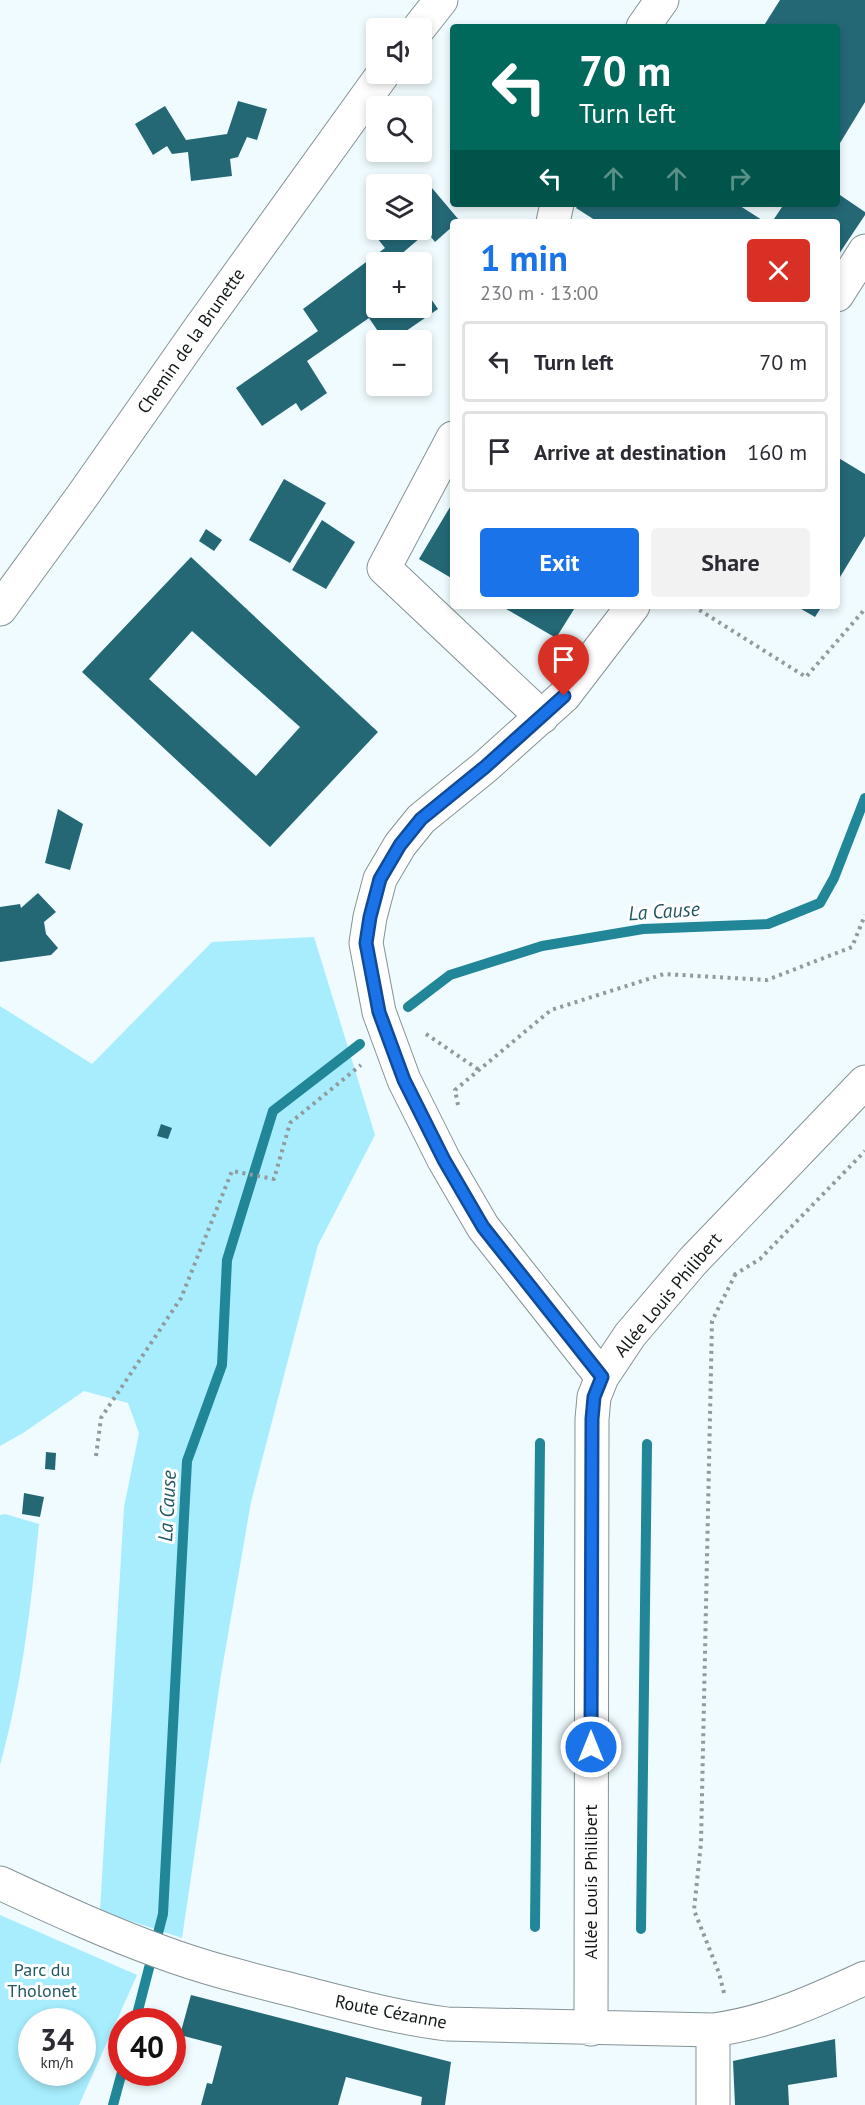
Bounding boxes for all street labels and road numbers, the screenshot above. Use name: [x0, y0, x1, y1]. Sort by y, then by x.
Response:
street label: Chemin de la Brunette: [132, 263, 249, 418]
street label: Allée Louis Philibert: [609, 1228, 726, 1362]
street label: Allée Louis Philibert: [579, 1804, 602, 1960]
street label: Route Cézanne: [333, 1989, 449, 2034]

